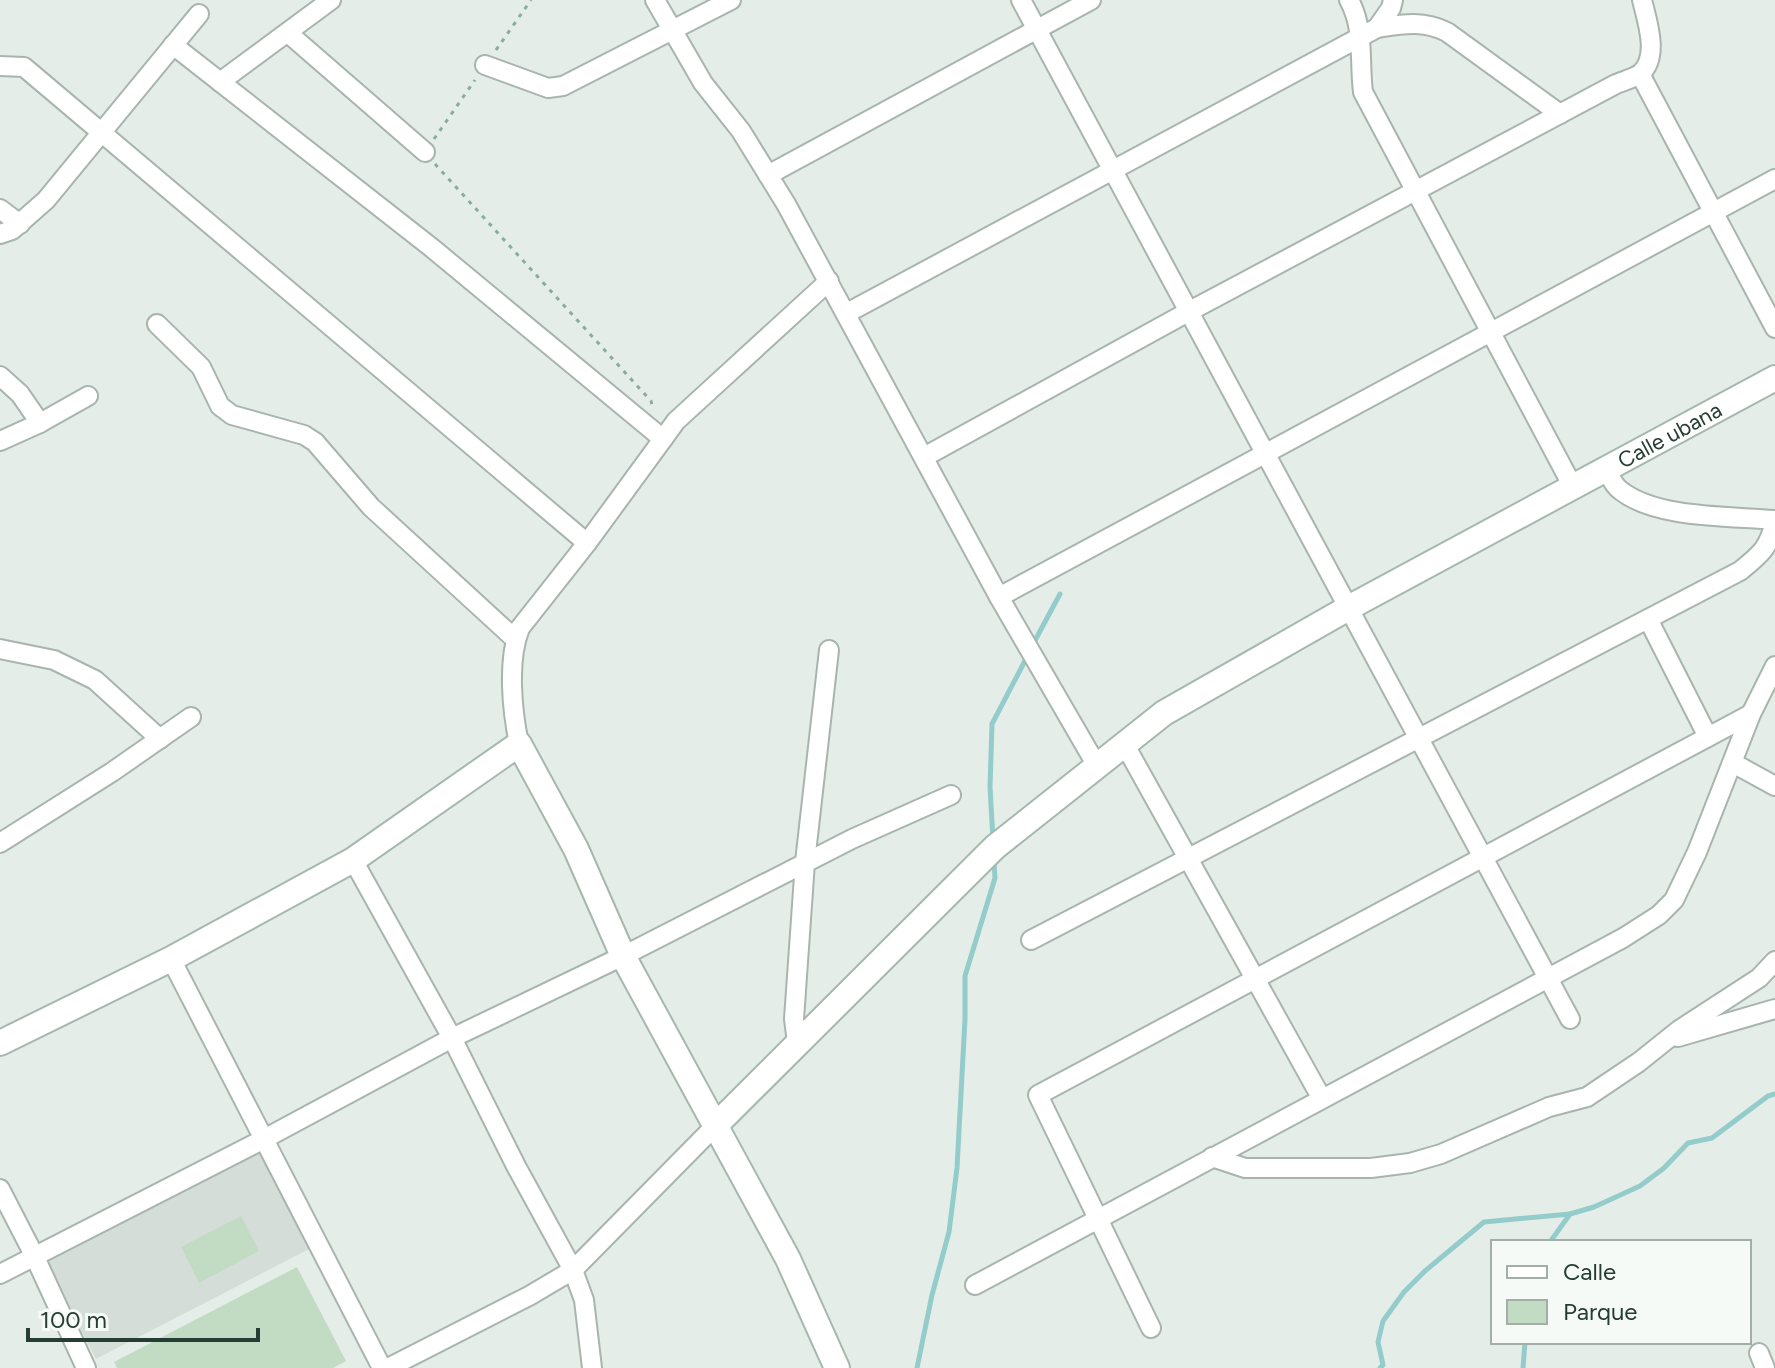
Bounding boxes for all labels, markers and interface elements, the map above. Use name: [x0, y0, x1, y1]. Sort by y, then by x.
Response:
street label: Calle ubana: [1613, 396, 1726, 474]
legend: [1491, 1240, 1751, 1344]
text: Calle: [1563, 1257, 1616, 1286]
scale bar: [28, 1292, 258, 1342]
text: Parque: [1563, 1297, 1637, 1326]
text: 100 m: [40, 1305, 107, 1334]

